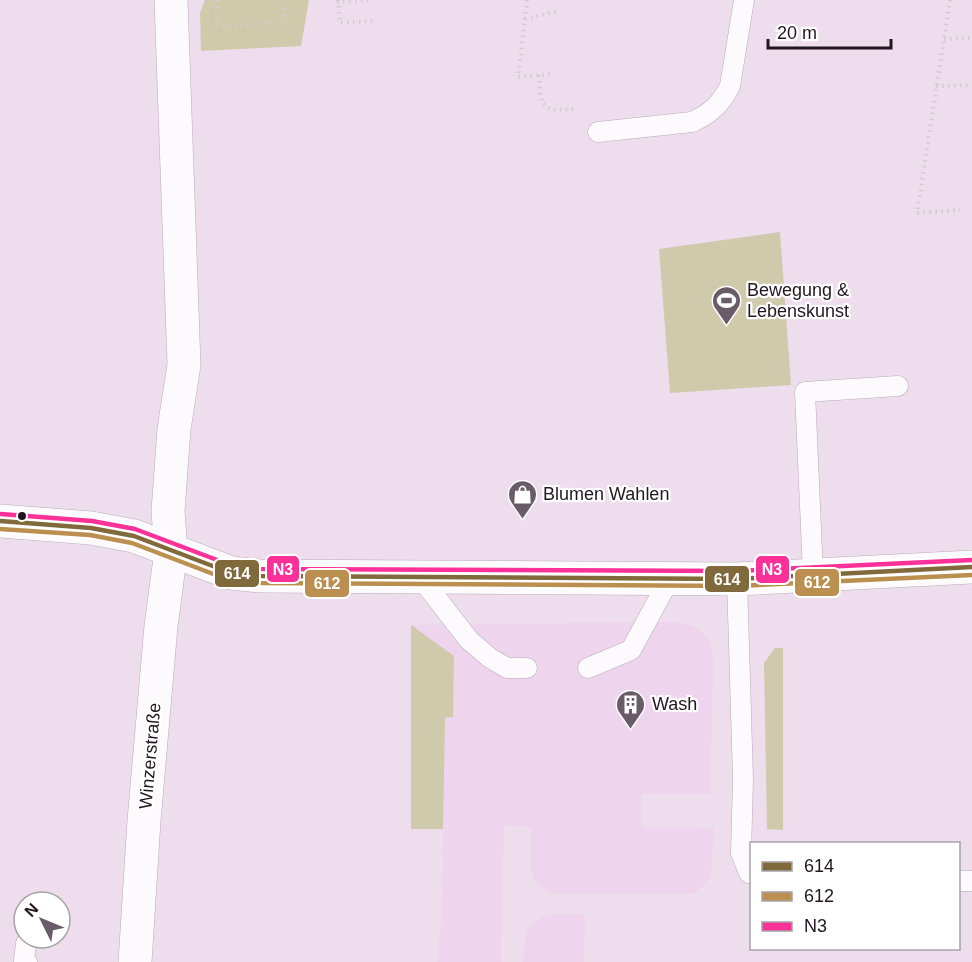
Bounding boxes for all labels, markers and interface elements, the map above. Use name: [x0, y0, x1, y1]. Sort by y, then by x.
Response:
scale bar: [768, 12, 891, 50]
text: 20 m: [777, 23, 817, 43]
place label: Bewegung & Lebenskunst: [747, 280, 849, 321]
sports icon: Bewegung & Lebenskunst: [710, 284, 742, 326]
shop icon: Blumen Wahlen: [506, 478, 538, 520]
place label: Blumen Wahlen: [543, 484, 669, 504]
unlabelled marker: [16, 510, 28, 522]
line badge: N3: [266, 555, 300, 583]
line badge: N3: [755, 555, 790, 584]
line badge: 614: [214, 559, 260, 588]
text: N3: [273, 561, 293, 578]
text: N3: [762, 561, 782, 578]
text: 614: [224, 565, 250, 582]
line badge: 614: [704, 565, 750, 593]
line badge: 612: [794, 568, 840, 597]
line badge: 612: [304, 569, 350, 598]
text: 614: [714, 571, 740, 588]
text: 612: [804, 574, 830, 591]
text: 612: [314, 575, 340, 592]
building icon: Wash: [615, 688, 647, 730]
place label: Wash: [652, 694, 697, 714]
street label: Winzerstraße: [135, 702, 165, 810]
legend: [750, 842, 960, 950]
text: 614: [804, 856, 834, 876]
text: 612: [804, 886, 834, 906]
north arrow: [12, 890, 72, 950]
text: N: [21, 900, 42, 920]
text: N3: [804, 916, 827, 936]

